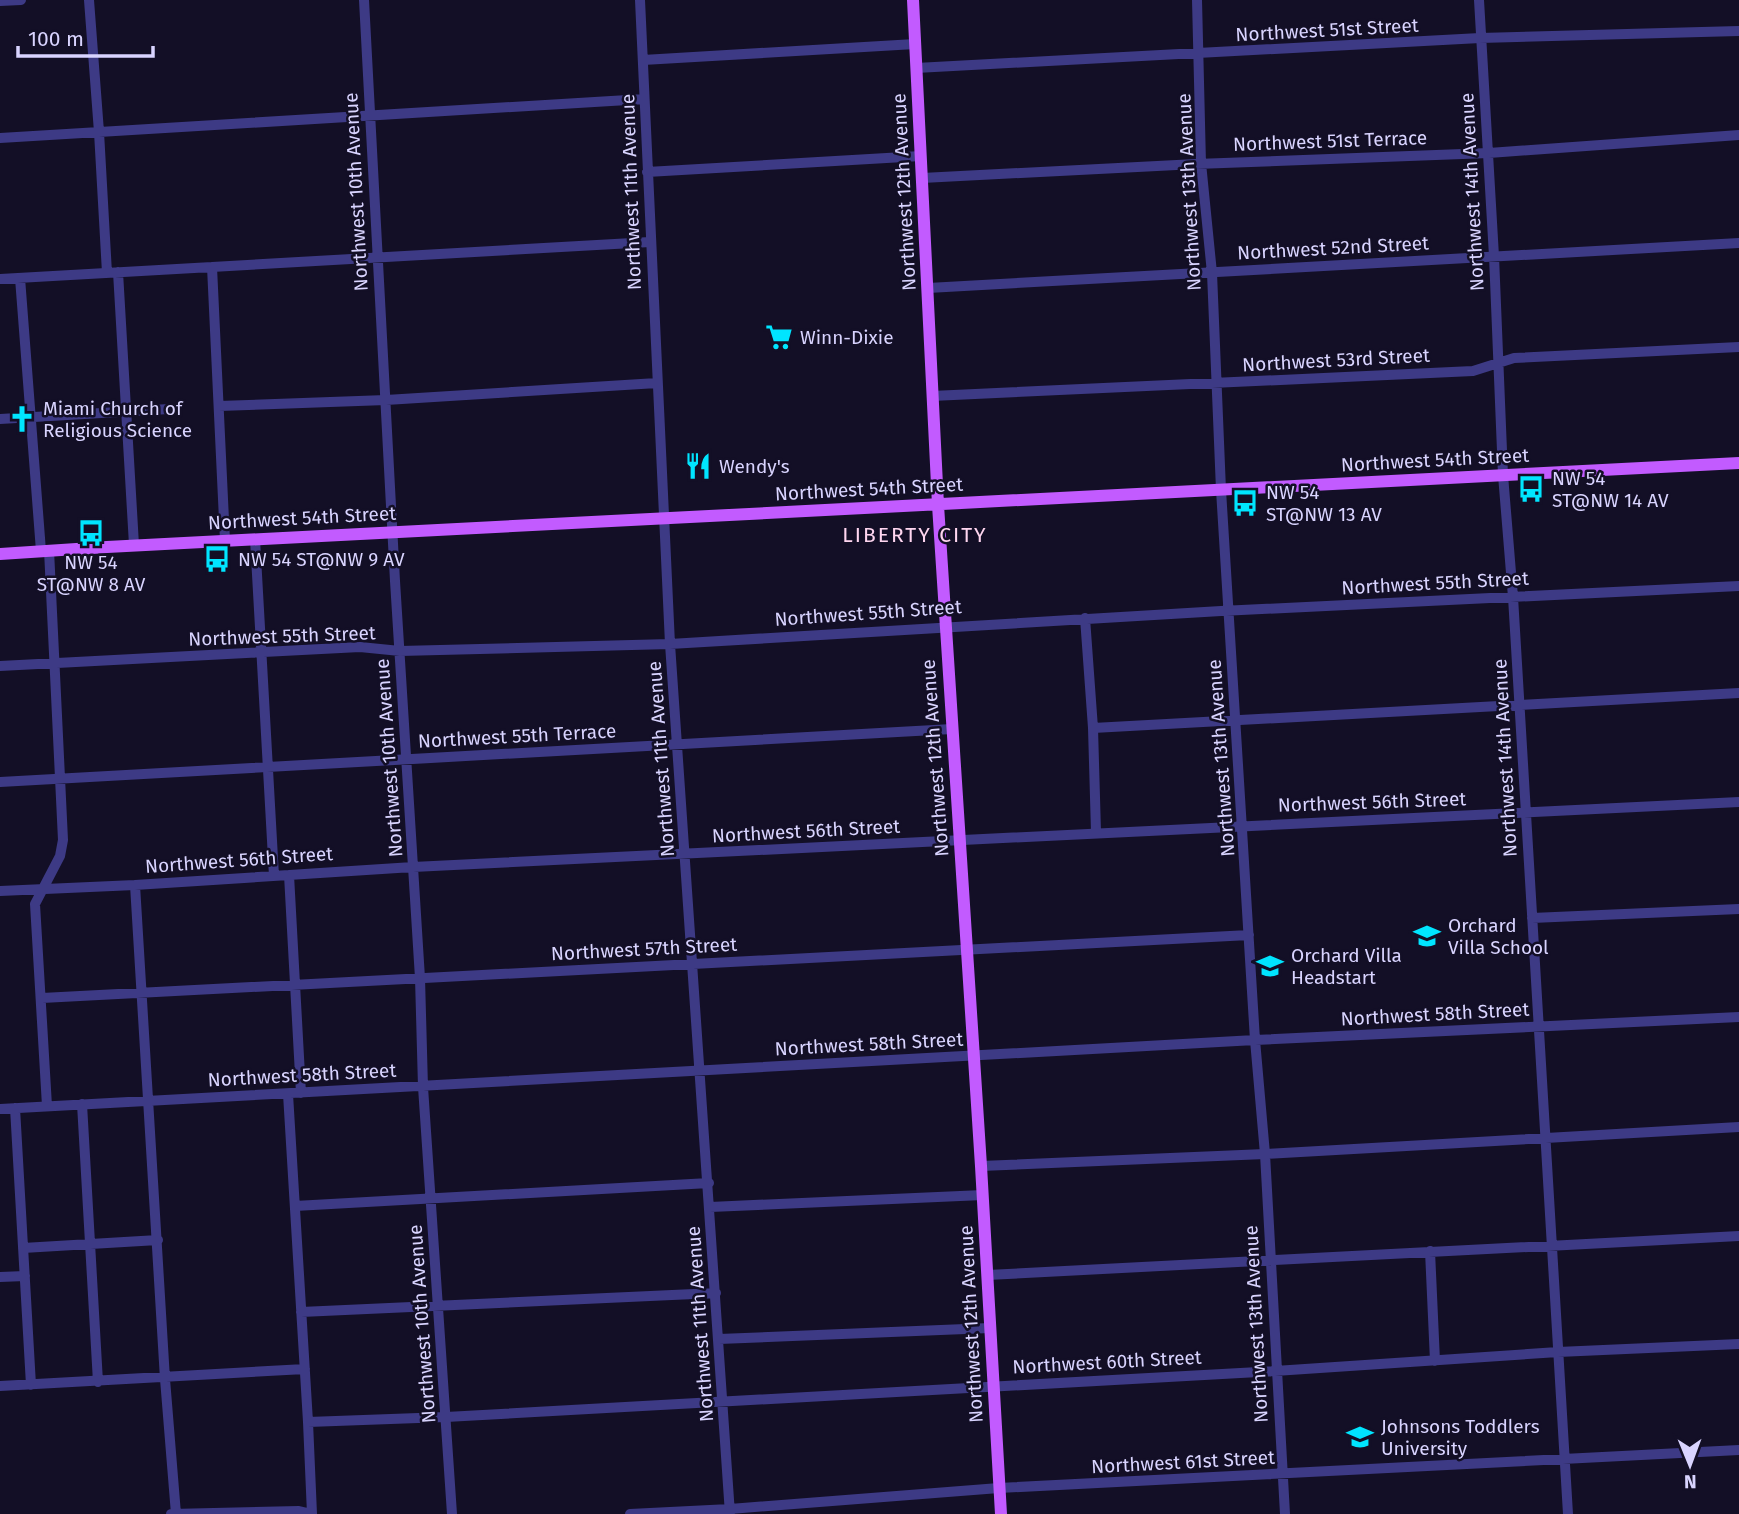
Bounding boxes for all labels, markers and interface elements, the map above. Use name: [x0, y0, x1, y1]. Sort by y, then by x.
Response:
scale bar: [18, 14, 152, 58]
street label: Northwest 51st Street: [1235, 14, 1419, 46]
text: 100 m: [28, 26, 84, 52]
street label: Northwest 10th Avenue: [339, 92, 373, 292]
street label: Northwest 14th Avenue: [1455, 92, 1489, 292]
street label: Northwest 11th Avenue: [616, 93, 646, 291]
street label: Northwest 12th Avenue: [887, 93, 921, 291]
street label: Northwest 13th Avenue: [1172, 93, 1206, 291]
street label: Northwest 51st Terrace: [1233, 126, 1427, 156]
street label: Northwest 52nd Street: [1237, 231, 1430, 265]
supermarket icon: Winn-Dixie: [764, 322, 794, 352]
place label: Winn-Dixie: [800, 326, 894, 349]
street label: Northwest 53rd Street: [1242, 344, 1430, 376]
place label: Miami Church of Religious Science: [43, 397, 192, 442]
church icon: Miami Church of Religious Science: [7, 404, 37, 434]
street label: Northwest 54th Street: [1340, 444, 1530, 476]
restaurant icon: Wendy's: [683, 451, 713, 481]
place label: Wendy's: [719, 455, 790, 478]
place label: NW 54 ST@NW 14 AV: [1552, 467, 1669, 512]
street label: Northwest 54th Street: [774, 473, 964, 505]
bus stop icon: NW 54 ST@NW 14 AV: [1516, 474, 1546, 504]
place label: NW 54 ST@NW 13 AV: [1266, 481, 1382, 526]
bus stop icon: NW 54 ST@NW 13 AV: [1230, 488, 1260, 518]
street label: Northwest 54th Street: [207, 502, 397, 534]
bus stop icon: NW 54 ST@NW 8 AV: [76, 518, 106, 548]
district label: LIBERTY CITY: [842, 522, 988, 548]
bus stop icon: NW 54 ST@NW 9 AV: [202, 544, 232, 574]
place label: NW 54 ST@NW 9 AV: [238, 548, 405, 571]
place label: NW 54 ST@NW 8 AV: [37, 551, 146, 596]
street label: Northwest 55th Street: [1341, 567, 1529, 599]
street label: Northwest 55th Street: [774, 595, 962, 631]
street label: Northwest 55th Street: [188, 621, 376, 651]
street label: Northwest 10th Avenue: [371, 658, 407, 858]
street label: Northwest 13th Avenue: [1203, 658, 1239, 858]
street label: Northwest 14th Avenue: [1488, 658, 1522, 858]
street label: Northwest 12th Avenue: [917, 659, 953, 857]
street label: Northwest 11th Avenue: [643, 660, 679, 858]
street label: Northwest 55th Terrace: [417, 719, 617, 753]
street label: Northwest 56th Street: [1277, 787, 1467, 817]
street label: Northwest 56th Street: [711, 815, 901, 847]
street label: Northwest 56th Street: [144, 842, 334, 878]
place label: Orchard Villa School: [1448, 914, 1549, 959]
school or university icon: Orchard Villa School: [1412, 921, 1442, 951]
street label: Northwest 57th Street: [550, 933, 738, 965]
place label: Orchard Villa Headstart: [1291, 944, 1402, 989]
school or university icon: Orchard Villa Headstart: [1255, 951, 1285, 981]
street label: Northwest 58th Street: [1340, 998, 1530, 1030]
street label: Northwest 58th Street: [774, 1028, 964, 1060]
street label: Northwest 58th Street: [207, 1059, 397, 1091]
street label: Northwest 10th Avenue: [404, 1224, 440, 1424]
street label: Northwest 11th Avenue: [682, 1225, 718, 1423]
street label: Northwest 12th Avenue: [954, 1225, 988, 1423]
street label: Northwest 13th Avenue: [1239, 1225, 1273, 1423]
street label: Northwest 60th Street: [1012, 1346, 1202, 1378]
place label: Johnsons Toddlers University: [1381, 1415, 1540, 1460]
school or university icon: Johnsons Toddlers University: [1345, 1422, 1375, 1452]
north arrow: [1655, 1430, 1725, 1500]
street label: Northwest 61st Street: [1091, 1446, 1276, 1478]
text: N: [1684, 1470, 1697, 1493]

